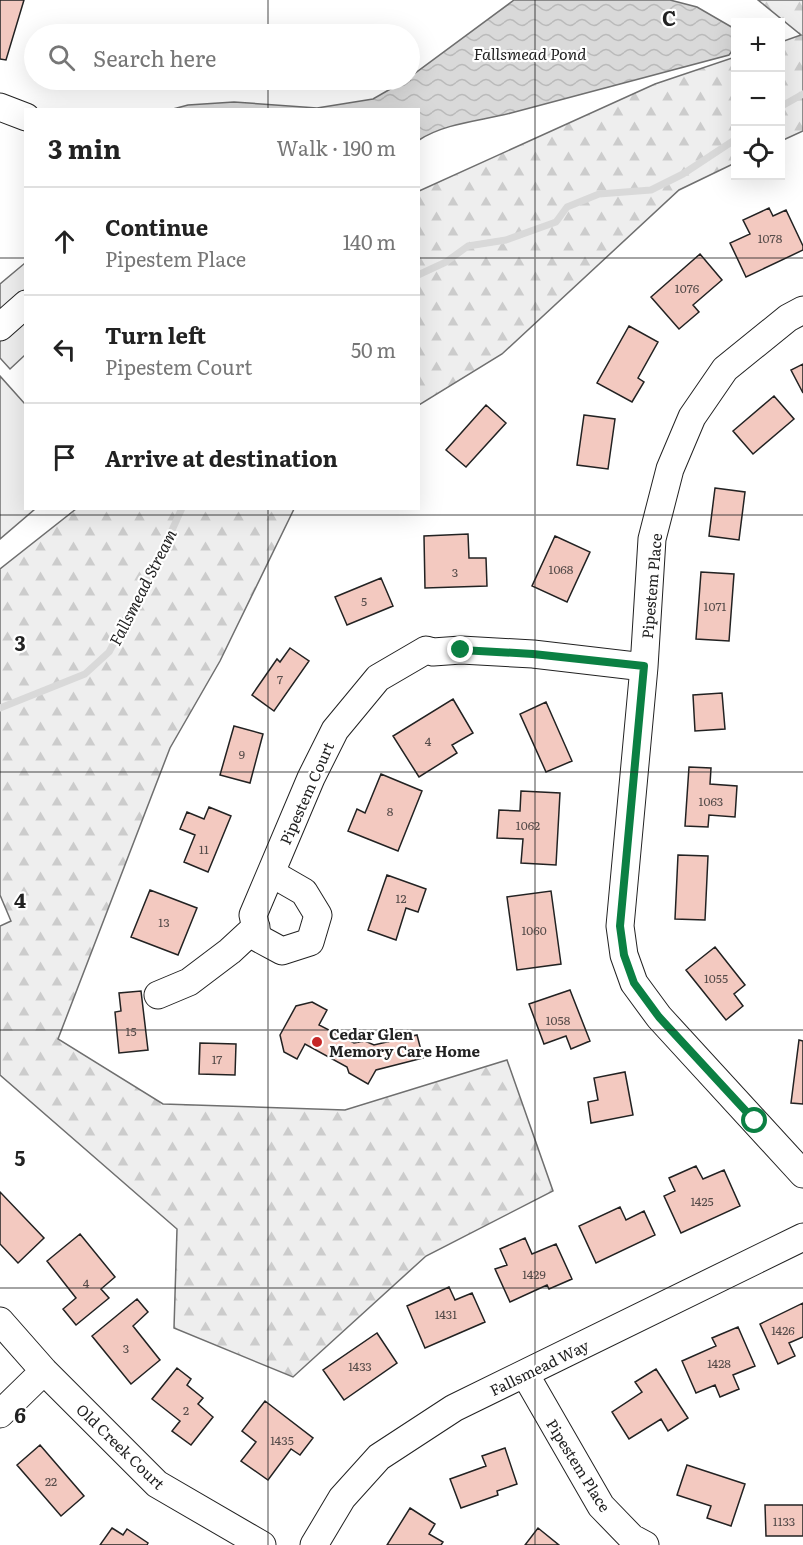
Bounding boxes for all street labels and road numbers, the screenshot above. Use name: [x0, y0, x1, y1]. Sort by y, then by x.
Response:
street label: Pipestem Place: [635, 532, 667, 640]
street label: Pipestem Court: [273, 738, 339, 848]
street label: Fallsmead Way: [485, 1333, 593, 1401]
street label: Old Creek Court: [72, 1398, 170, 1494]
street label: Pipestem Place: [541, 1414, 617, 1516]

